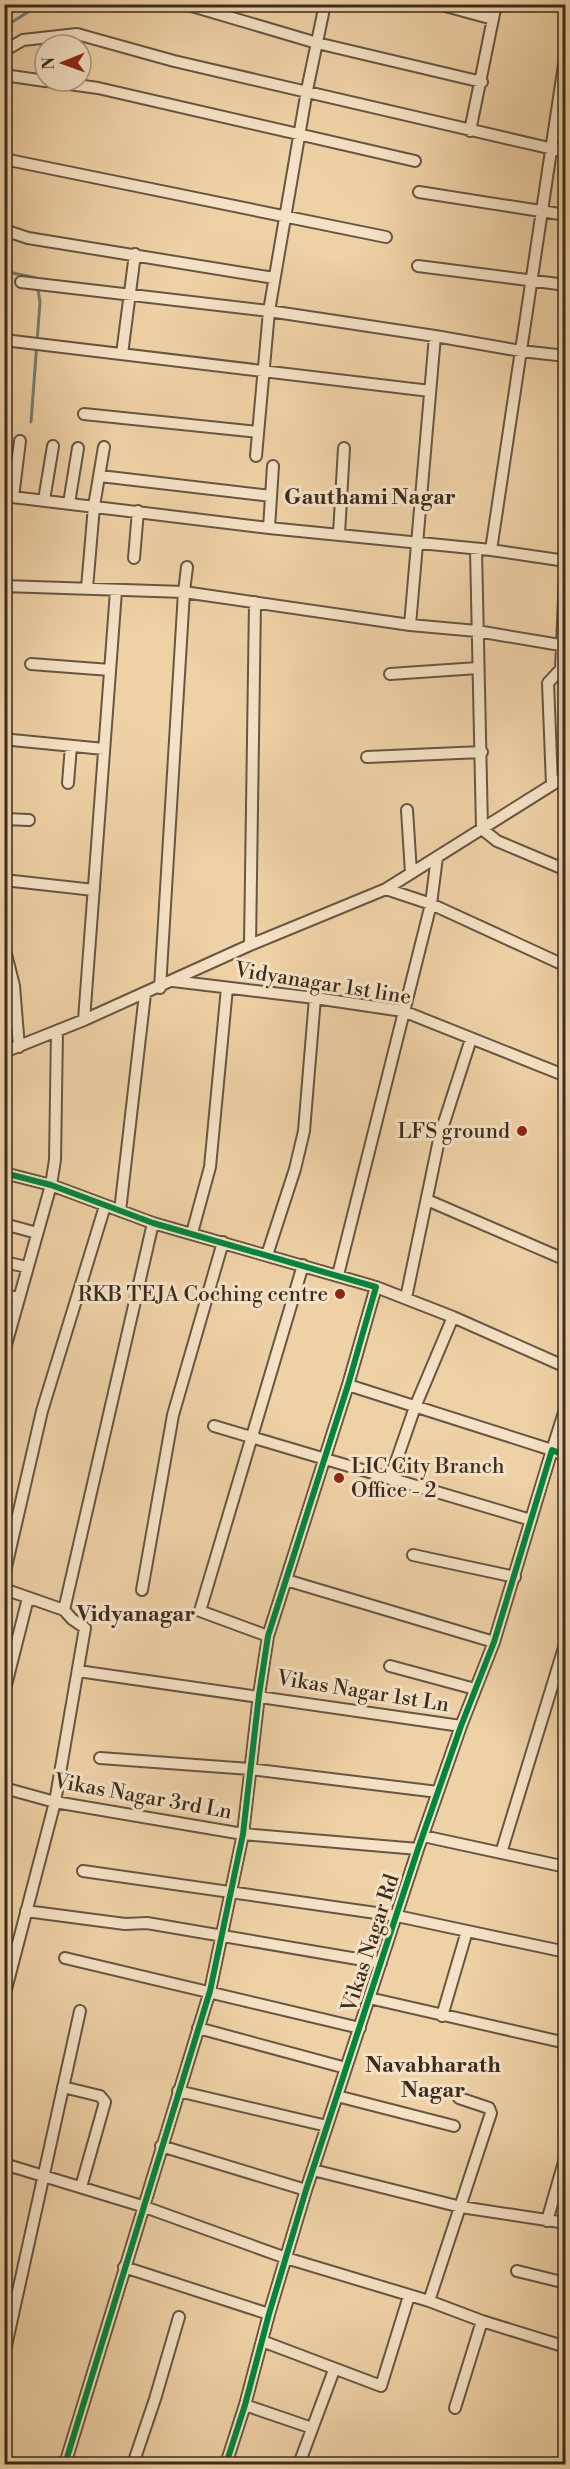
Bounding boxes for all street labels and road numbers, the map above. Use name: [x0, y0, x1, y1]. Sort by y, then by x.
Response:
street label: Vidyanagar 1st line: [232, 957, 413, 1011]
street label: Vikas Nagar 1st Ln: [274, 1665, 451, 1719]
street label: Vikas Nagar 3rd Ln: [51, 1768, 234, 1826]
street label: Vikas Nagar Rd: [336, 1871, 406, 2017]

